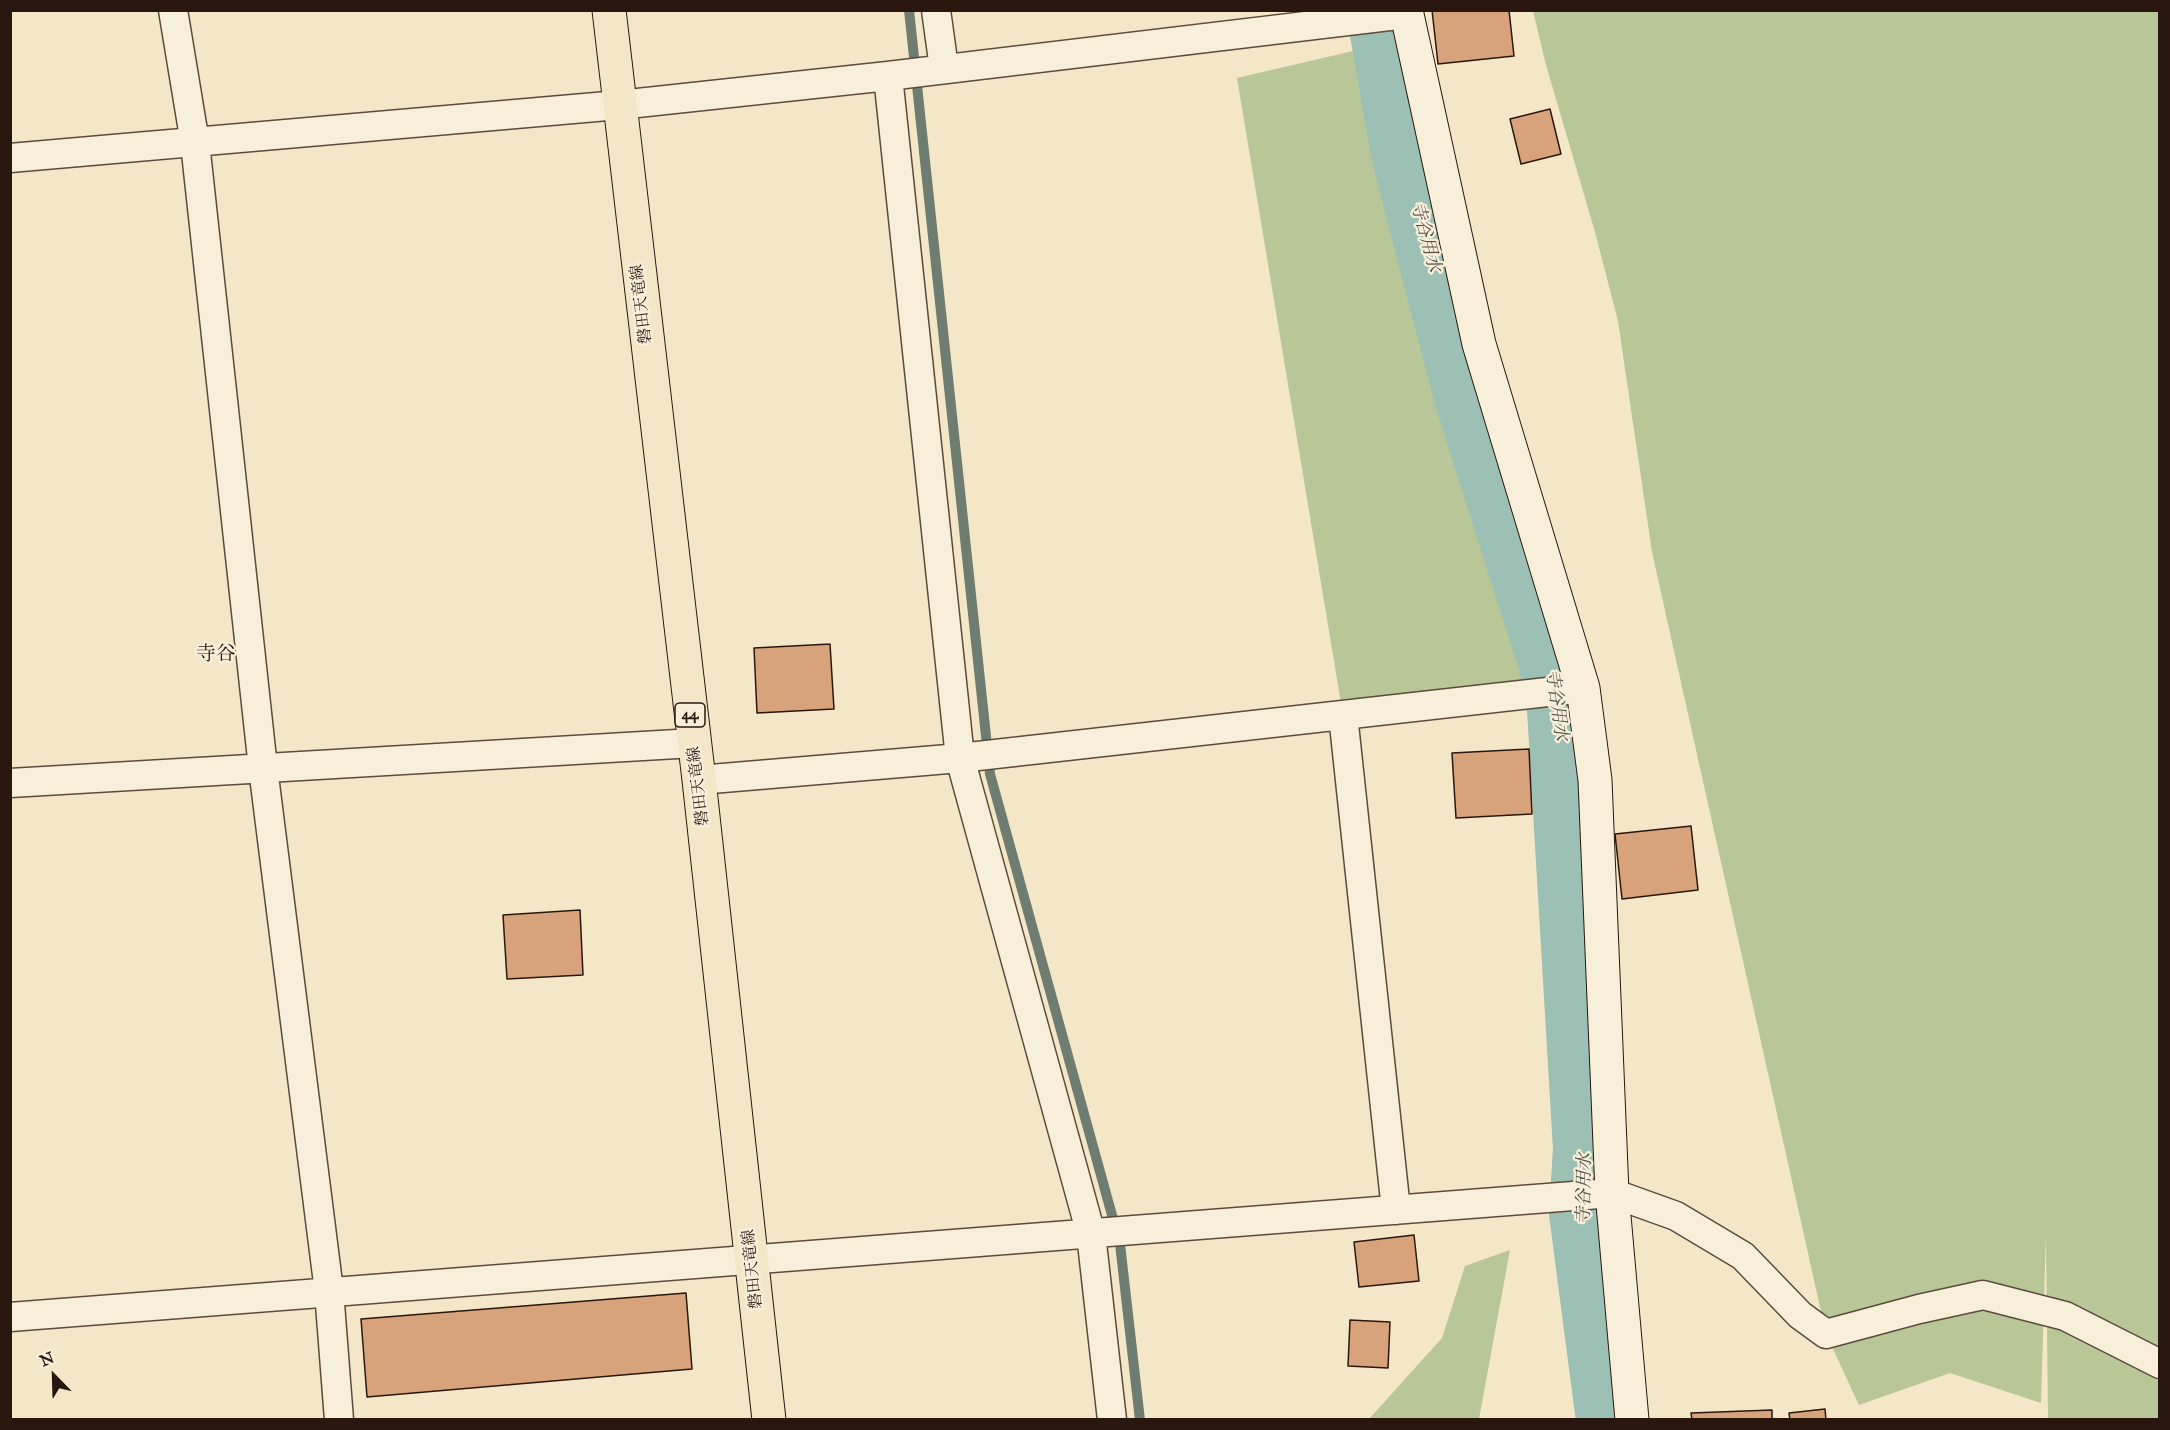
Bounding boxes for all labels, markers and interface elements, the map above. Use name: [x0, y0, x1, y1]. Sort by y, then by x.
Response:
water label: 寺谷用水: [1405, 199, 1445, 275]
street label: 磐田天竜線: [628, 263, 656, 345]
district label: 寺谷: [196, 643, 236, 667]
water label: 寺谷用水: [1540, 668, 1572, 742]
road number: 44: [675, 703, 705, 727]
street label: 磐田天竜線: [685, 745, 713, 827]
water label: 寺谷用水: [1574, 1153, 1596, 1225]
street label: 磐田天竜線: [739, 1228, 767, 1310]
north arrow: [24, 1346, 84, 1406]
text: N: [37, 1348, 57, 1370]

